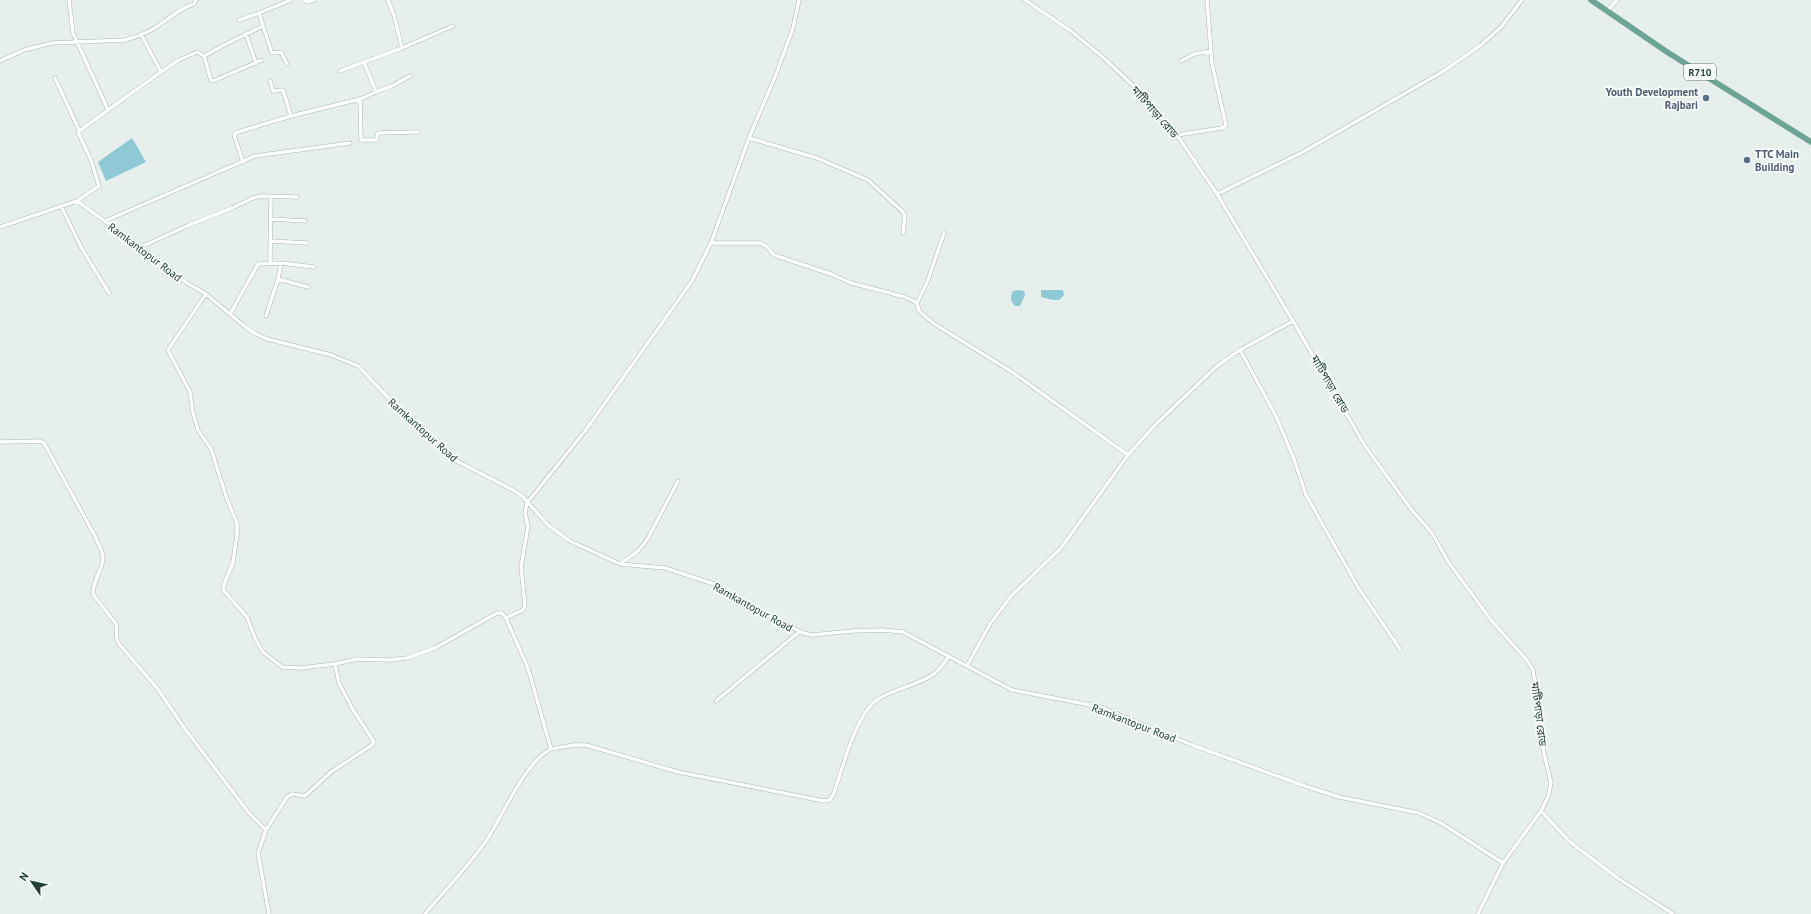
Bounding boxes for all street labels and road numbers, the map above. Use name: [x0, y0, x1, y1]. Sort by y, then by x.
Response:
road number: R710: [1684, 64, 1716, 80]
street label: মাটিপাড়া রোড: [1128, 82, 1182, 141]
street label: Ramkantopur Road: [105, 220, 185, 284]
street label: মাটিপাড়া রোড: [1307, 352, 1352, 416]
street label: Ramkantopur Road: [385, 395, 461, 465]
street label: Ramkantopur Road: [711, 579, 795, 635]
street label: মাটিপাড়া রোড: [1528, 680, 1550, 747]
street label: Ramkantopur Road: [1090, 701, 1178, 745]

